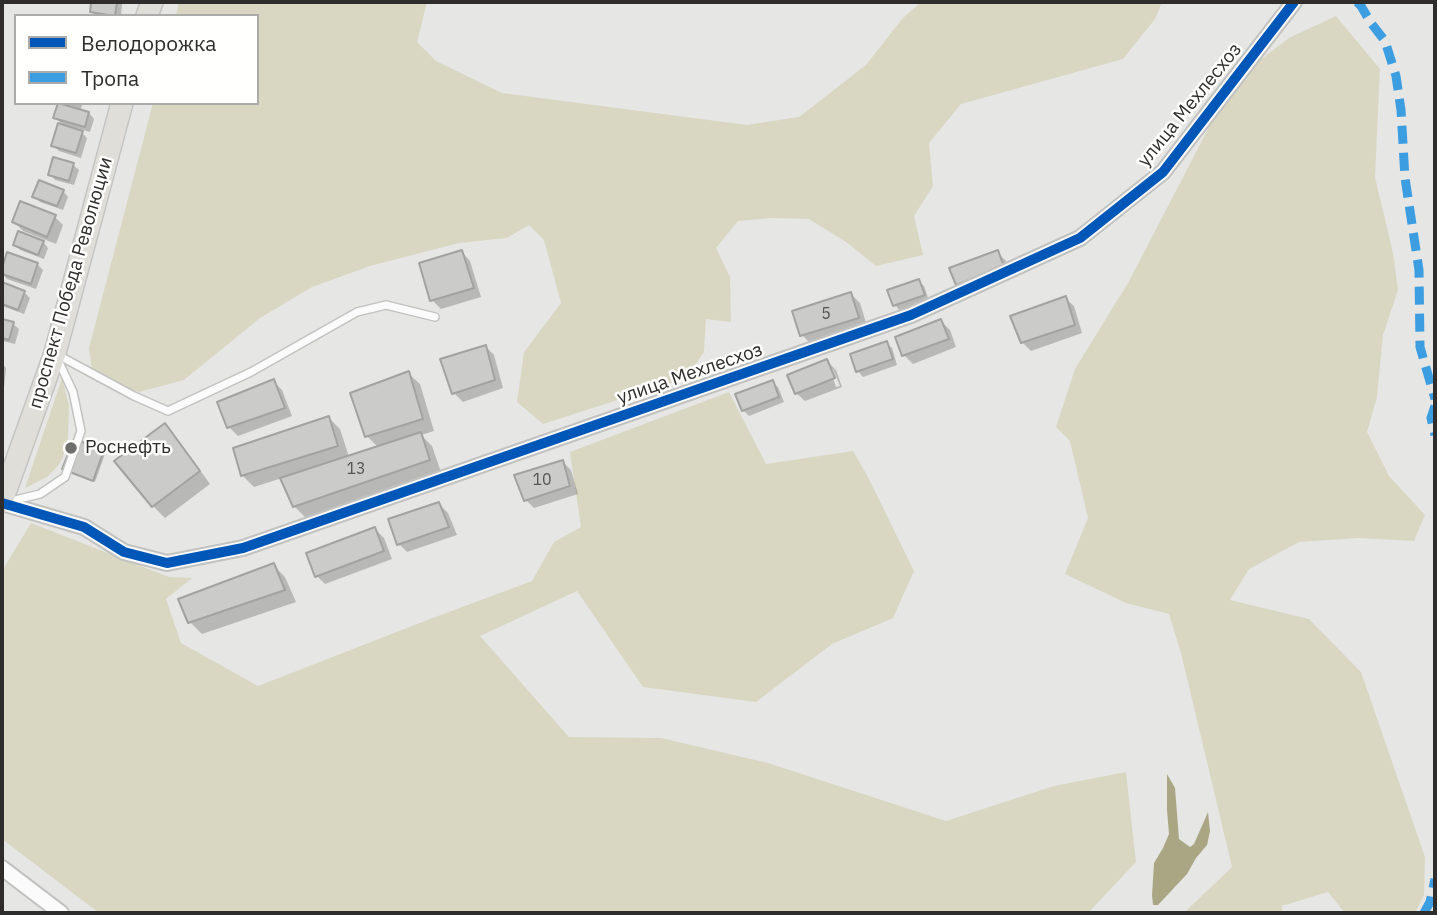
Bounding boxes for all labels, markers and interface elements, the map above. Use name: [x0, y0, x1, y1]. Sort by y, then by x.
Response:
legend: [14, 14, 259, 105]
text: Велодорожка: [81, 29, 216, 57]
street label: улица Мехлесхоз: [1133, 39, 1247, 171]
text: Тропа: [81, 64, 139, 92]
street label: проспект Победа Революции: [24, 155, 118, 411]
house number: 5: [821, 304, 831, 324]
street label: улица Мехлесхоз: [614, 338, 766, 410]
place label: Роснефть: [85, 437, 171, 459]
marker: Роснефть: [63, 440, 79, 456]
house number: 13: [346, 459, 366, 479]
house number: 10: [532, 470, 552, 490]

